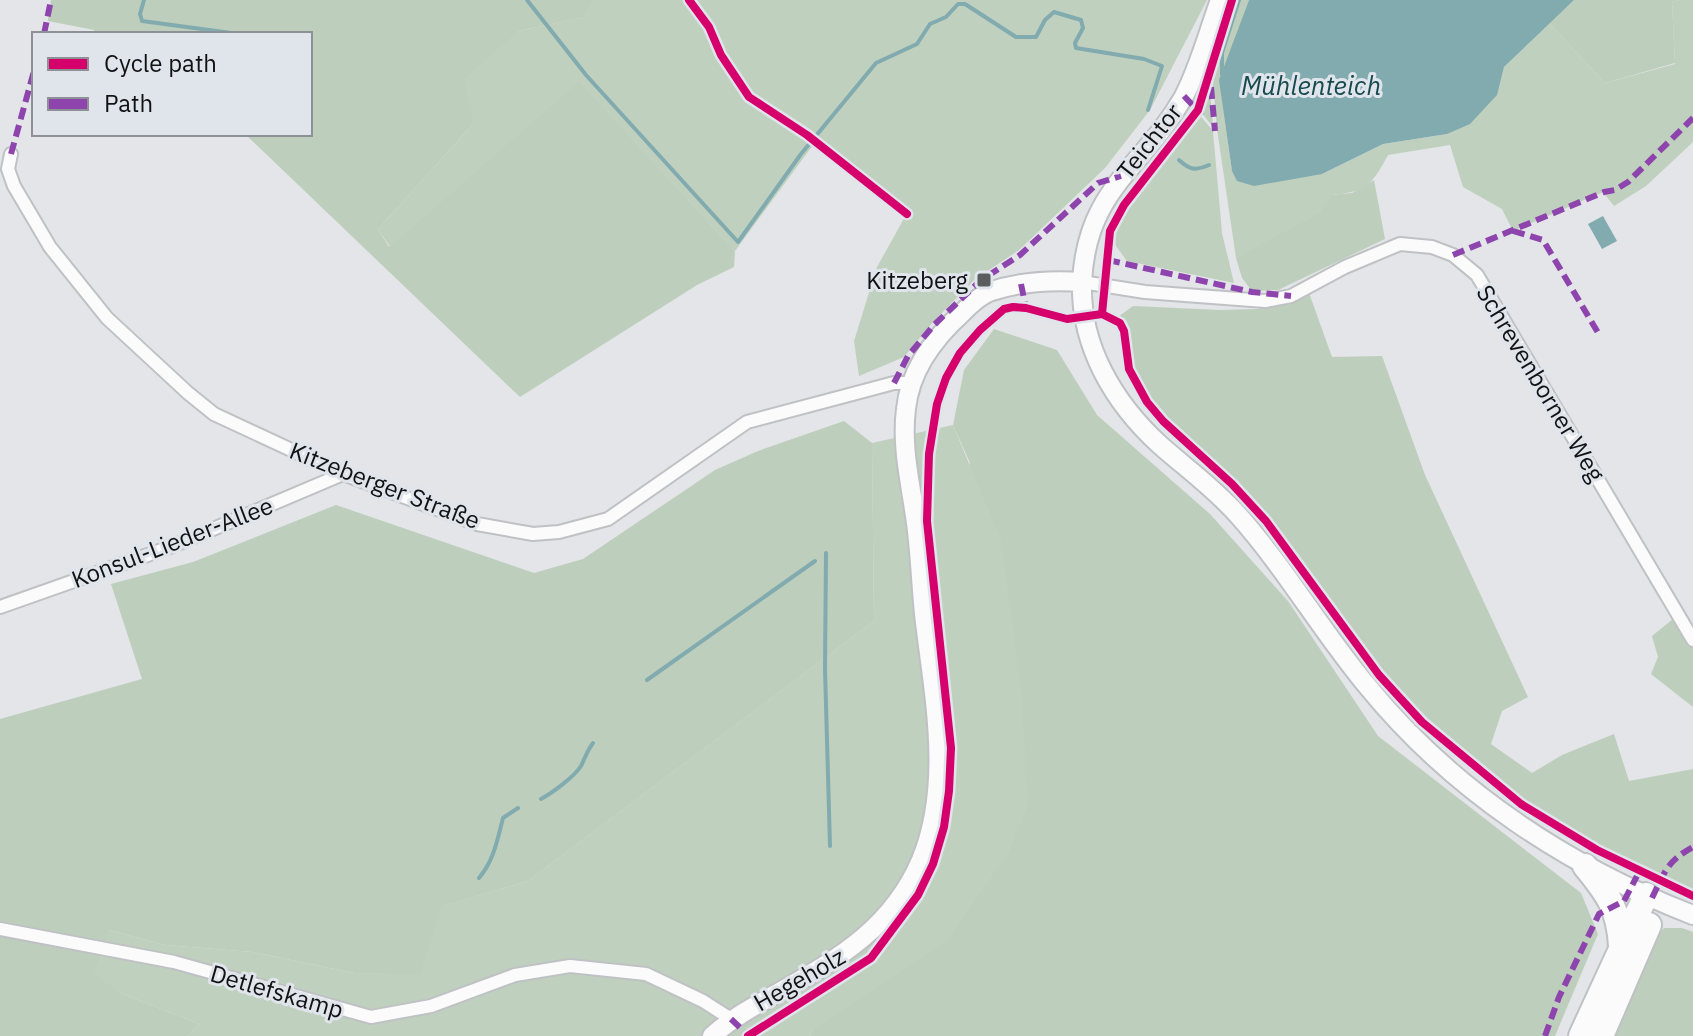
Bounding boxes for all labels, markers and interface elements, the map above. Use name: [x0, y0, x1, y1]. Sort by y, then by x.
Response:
legend: [32, 32, 312, 136]
text: Cycle path: [104, 47, 217, 79]
water label: Mühlenteich: [1241, 68, 1381, 102]
text: Path: [104, 87, 153, 119]
street label: Teichtor: [1109, 96, 1189, 185]
place label: Kitzeberg: [866, 264, 968, 296]
marker: Kitzeberg: [975, 271, 993, 289]
street label: Schrevenborner Weg: [1470, 279, 1613, 488]
street label: Kitzeberger Straße: [285, 434, 485, 536]
street label: Konsul-Lieder-Allee: [67, 489, 277, 595]
street label: Hegeholz: [747, 940, 851, 1018]
street label: Detlefskamp: [207, 957, 347, 1025]

